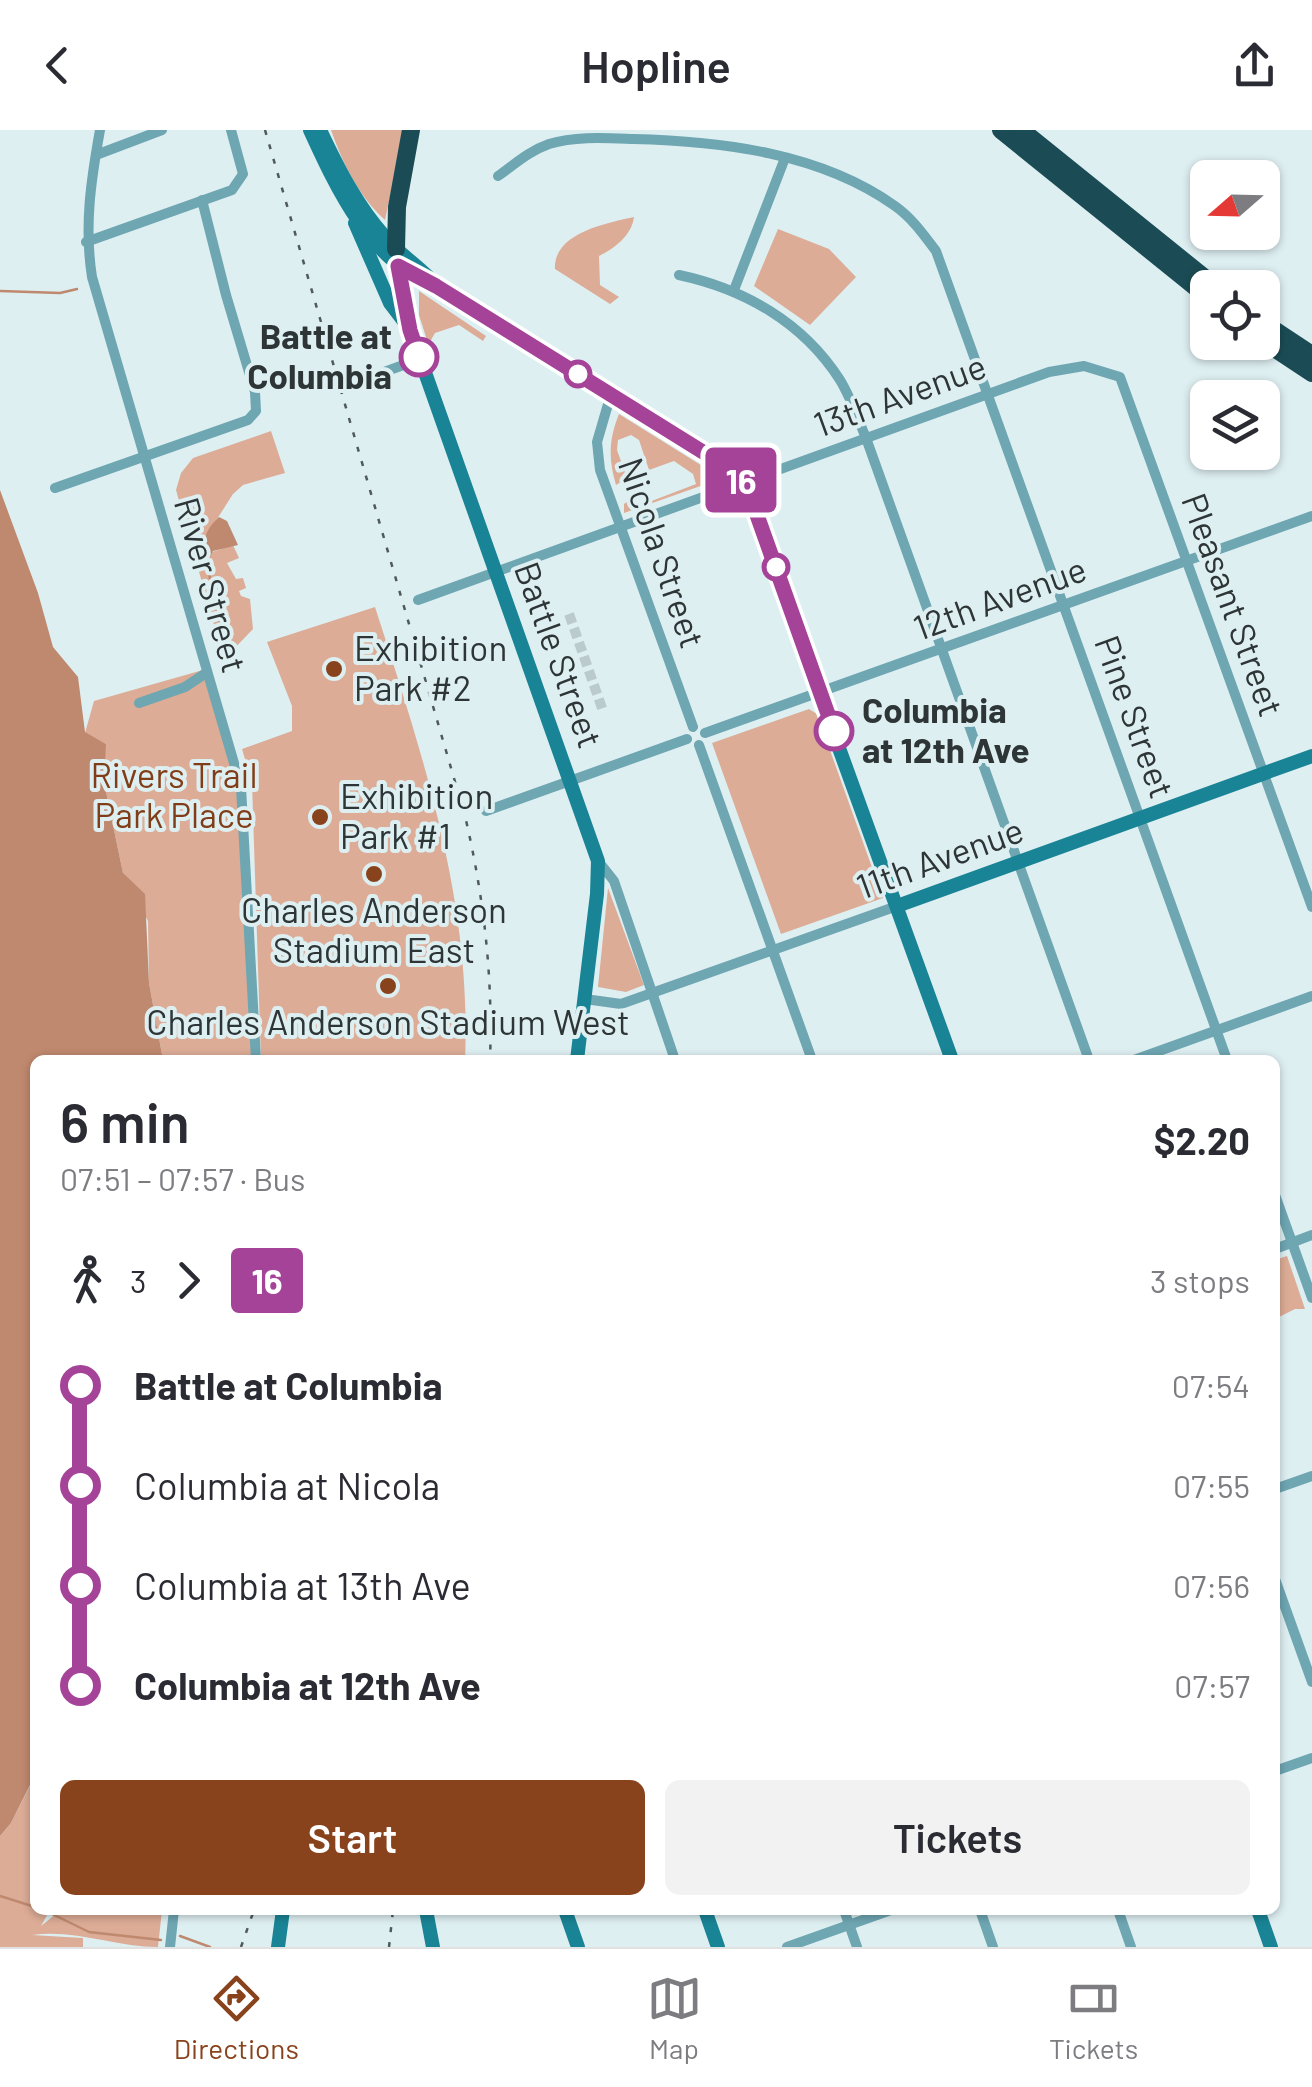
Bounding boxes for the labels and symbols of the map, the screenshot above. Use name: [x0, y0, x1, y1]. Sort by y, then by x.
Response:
north arrow: [1190, 160, 1280, 250]
place label: Battle at Columbia: [247, 314, 392, 396]
marker: Battle at Columbia: [400, 338, 438, 376]
street label: 13th Avenue: [808, 344, 991, 445]
unlabelled marker: [565, 361, 591, 387]
line badge: 16: [696, 448, 786, 512]
street label: Nicola Street: [611, 452, 715, 653]
street label: Pleasant Street: [1174, 487, 1294, 721]
street label: River Street: [167, 492, 257, 677]
street label: 12th Avenue: [907, 546, 1091, 648]
unlabelled marker: [763, 554, 789, 580]
street label: Battle Street: [507, 556, 613, 753]
place label: Exhibition Park #2: [354, 626, 507, 708]
street label: Pine Street: [1087, 630, 1185, 803]
marker: Exhibition Park #2: [323, 658, 345, 680]
place label: Columbia at 12th Ave: [862, 688, 1030, 770]
marker: Columbia at 12th Ave: [815, 712, 853, 750]
park label: Rivers Trail Park Place: [90, 753, 258, 835]
place label: Exhibition Park #1: [340, 774, 493, 856]
marker: Exhibition Park #1: [309, 806, 331, 828]
street label: 11th Avenue: [850, 808, 1028, 907]
marker: Charles Anderson Stadium East: [363, 863, 385, 885]
place label: Charles Anderson Stadium East: [241, 888, 507, 970]
marker: Charles Anderson Stadium West: [377, 975, 399, 997]
place label: Charles Anderson Stadium West: [146, 1000, 630, 1042]

